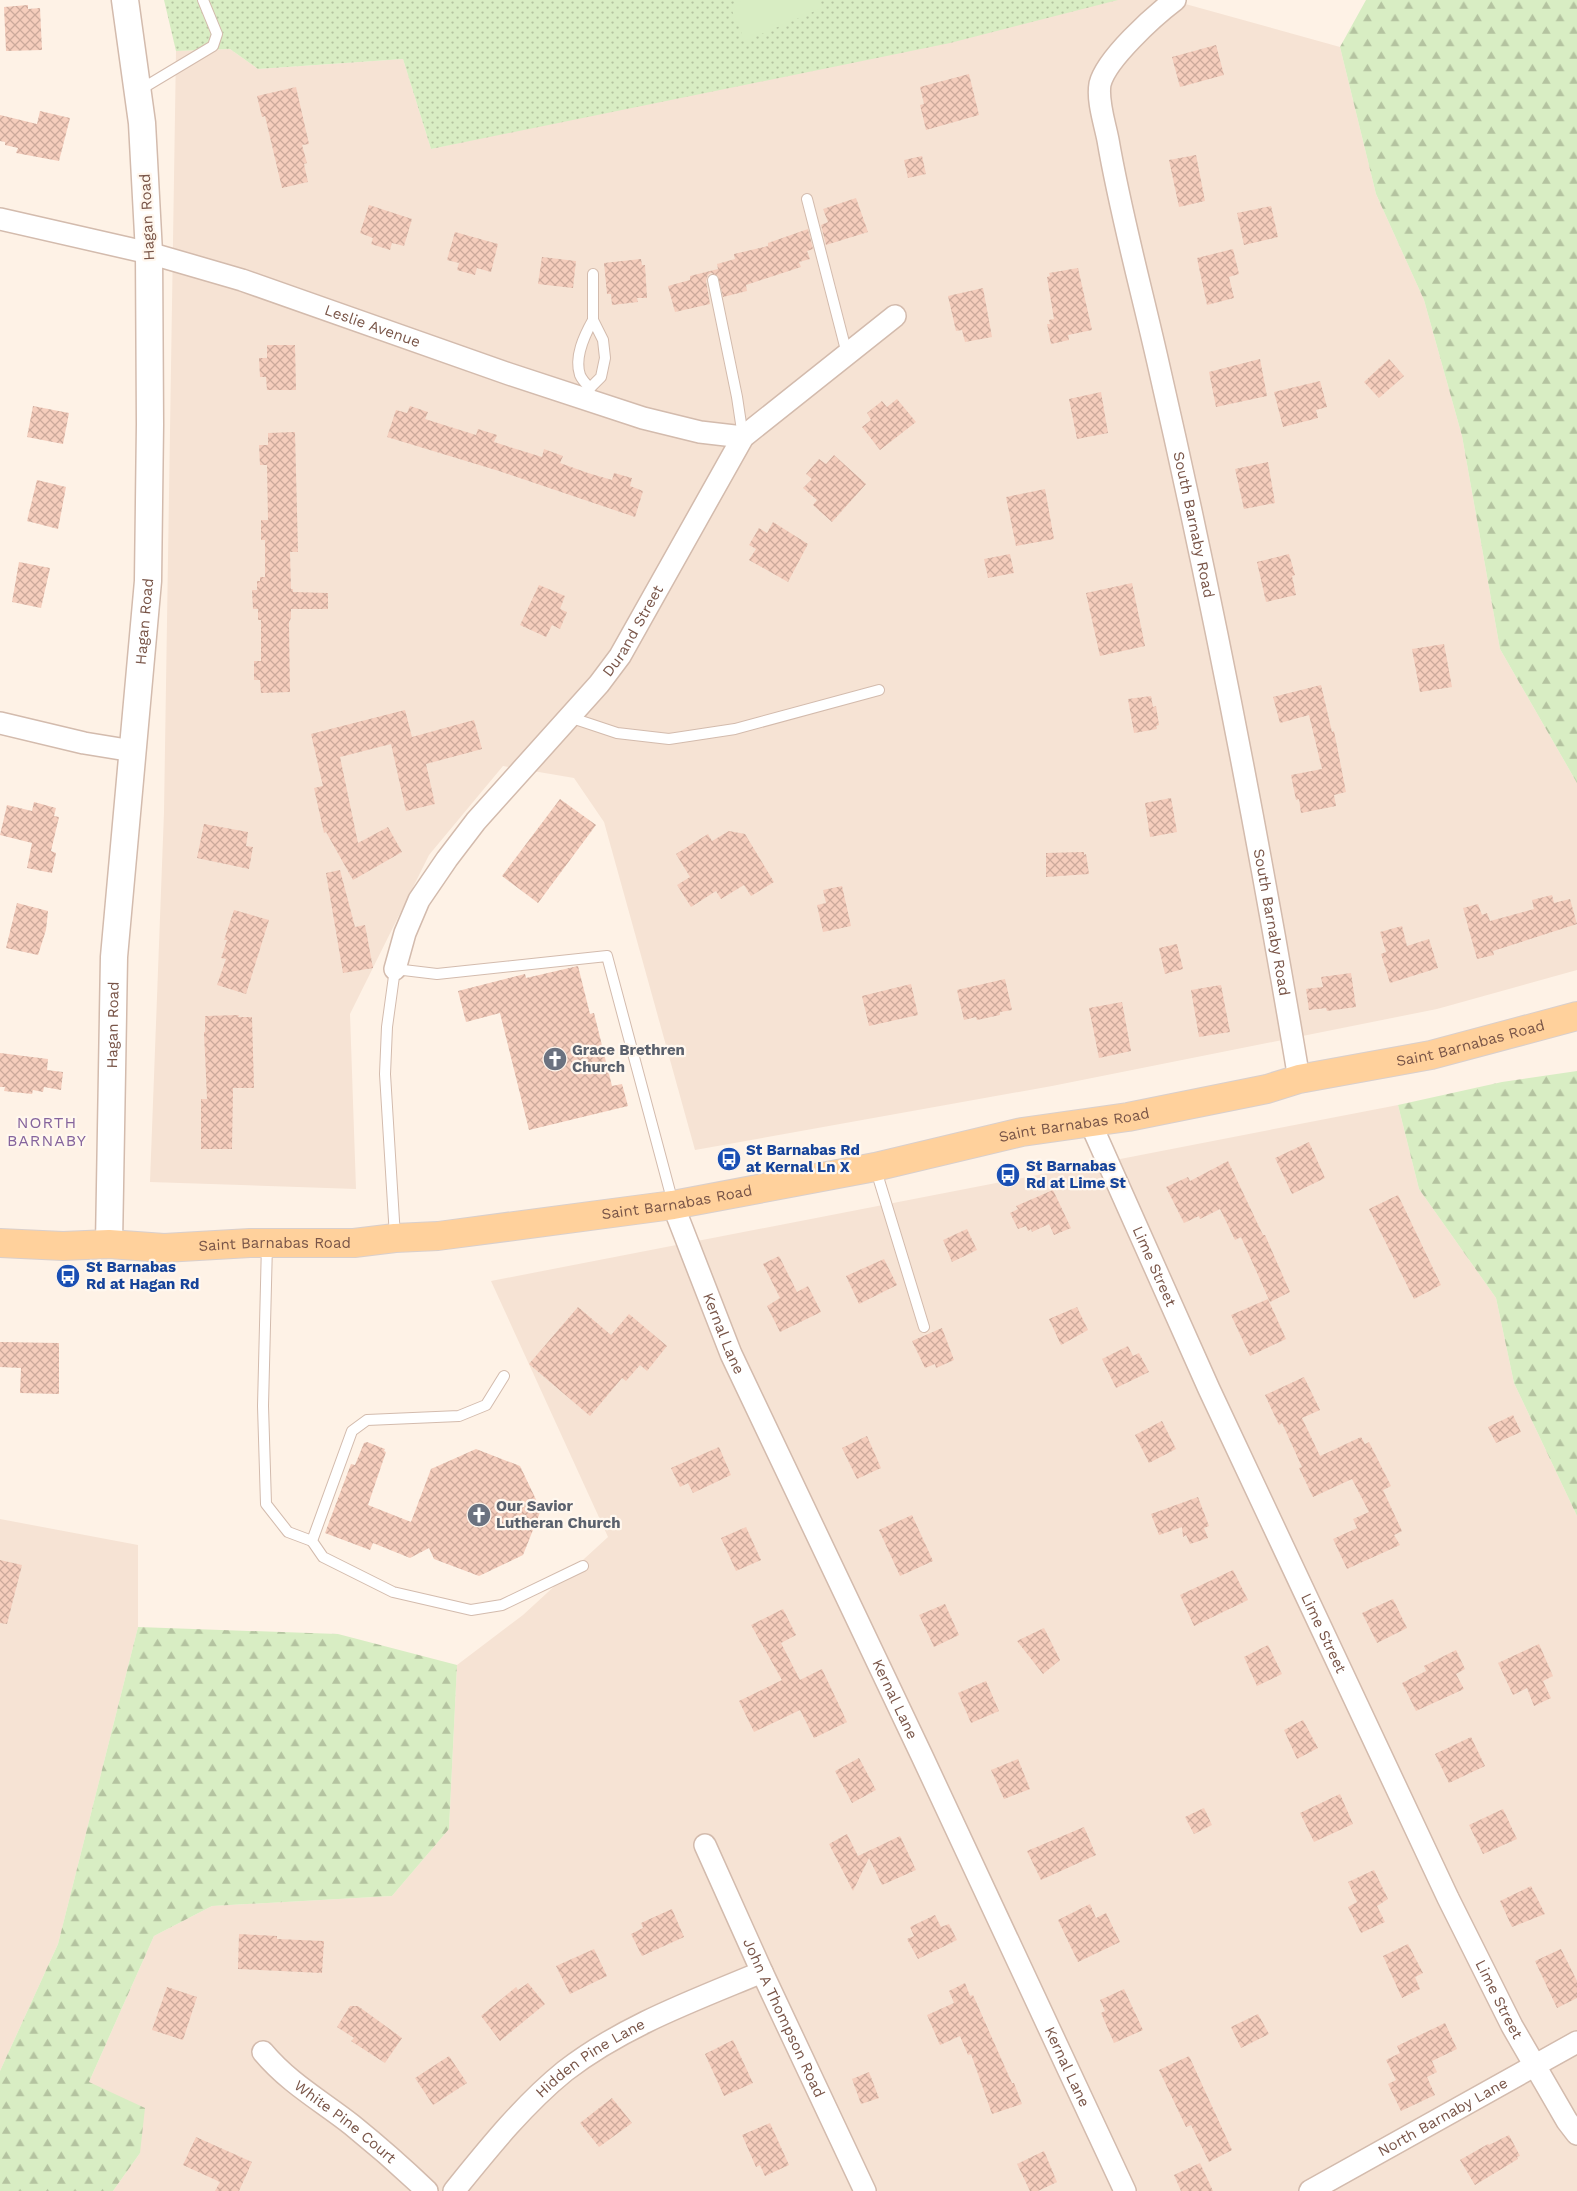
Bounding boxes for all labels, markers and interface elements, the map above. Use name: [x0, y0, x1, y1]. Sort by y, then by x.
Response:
street label: Hagan Road: [136, 173, 158, 261]
street label: Leslie Avenue: [322, 301, 423, 351]
street label: South Barnaby Road: [1169, 450, 1218, 600]
street label: Hagan Road: [131, 577, 157, 666]
street label: Durand Street: [599, 581, 667, 680]
street label: South Barnaby Road: [1250, 847, 1294, 997]
street label: Hagan Road: [103, 981, 123, 1069]
street label: Saint Barnabas Road: [1395, 1016, 1547, 1070]
place label: Grace Brethren Church: [572, 1041, 685, 1076]
church icon: Grace Brethren Church: [542, 1046, 568, 1072]
street label: Saint Barnabas Road: [997, 1104, 1151, 1146]
district label: NORTH BARNABY: [7, 1113, 87, 1150]
place label: St Barnabas Rd at Kernal Ln X: [746, 1141, 860, 1176]
bus stop icon: St Barnabas Rd at Kernal Ln X: [716, 1146, 742, 1172]
place label: St Barnabas Rd at Lime St: [1026, 1157, 1126, 1192]
bus stop icon: St Barnabas Rd at Lime St: [995, 1162, 1021, 1188]
street label: Saint Barnabas Road: [600, 1181, 754, 1223]
street label: Lime Street: [1129, 1223, 1180, 1310]
street label: Saint Barnabas Road: [198, 1234, 351, 1255]
place label: St Barnabas Rd at Hagan Rd: [86, 1258, 199, 1293]
bus stop icon: St Barnabas Rd at Hagan Rd: [55, 1263, 81, 1289]
street label: Kernal Lane: [699, 1290, 748, 1377]
place label: Our Savior Lutheran Church: [496, 1497, 621, 1532]
church icon: Our Savior Lutheran Church: [466, 1502, 492, 1528]
street label: Lime Street: [1297, 1590, 1350, 1677]
street label: Kernal Lane: [868, 1656, 922, 1742]
street label: John A Thompson Road: [739, 1936, 829, 2100]
street label: Lime Street: [1471, 1957, 1527, 2043]
street label: Hidden Pine Lane: [532, 2015, 648, 2101]
street label: Kernal Lane: [1041, 2024, 1093, 2110]
street label: North Barnaby Lane: [1375, 2074, 1511, 2160]
street label: White Pine Court: [290, 2076, 400, 2168]

